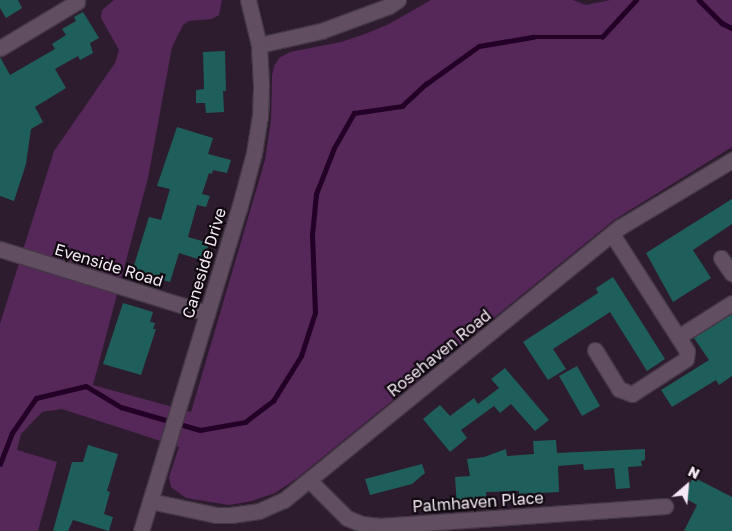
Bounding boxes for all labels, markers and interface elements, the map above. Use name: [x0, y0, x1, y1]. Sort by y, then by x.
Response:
street label: Caneside Drive: [178, 205, 230, 321]
street label: Evenside Road: [52, 239, 166, 291]
street label: Rosehaven Road: [383, 305, 495, 401]
north arrow: [662, 461, 712, 511]
text: N: [685, 462, 703, 482]
street label: Palmhaven Place: [412, 488, 544, 516]

